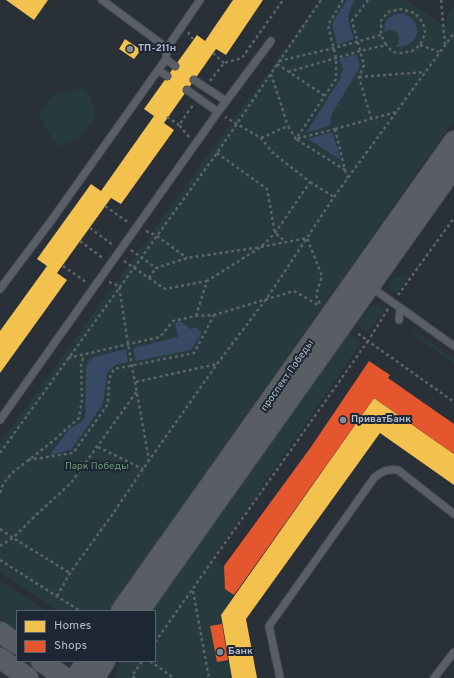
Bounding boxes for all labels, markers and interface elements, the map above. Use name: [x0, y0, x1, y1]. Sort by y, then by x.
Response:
place label: ТП-211н: [138, 43, 176, 55]
marker: ТП-211н: [125, 44, 135, 54]
street label: проспект Победы: [259, 338, 317, 414]
place label: ПриватБанк: [351, 414, 411, 426]
marker: ПриватБанк: [338, 415, 348, 425]
park label: Парк Победы: [65, 461, 129, 473]
legend: [16, 610, 156, 662]
text: Homes: [54, 618, 91, 634]
text: Shops: [54, 638, 87, 654]
place label: Банк: [228, 646, 253, 658]
marker: Банк: [215, 647, 225, 657]

